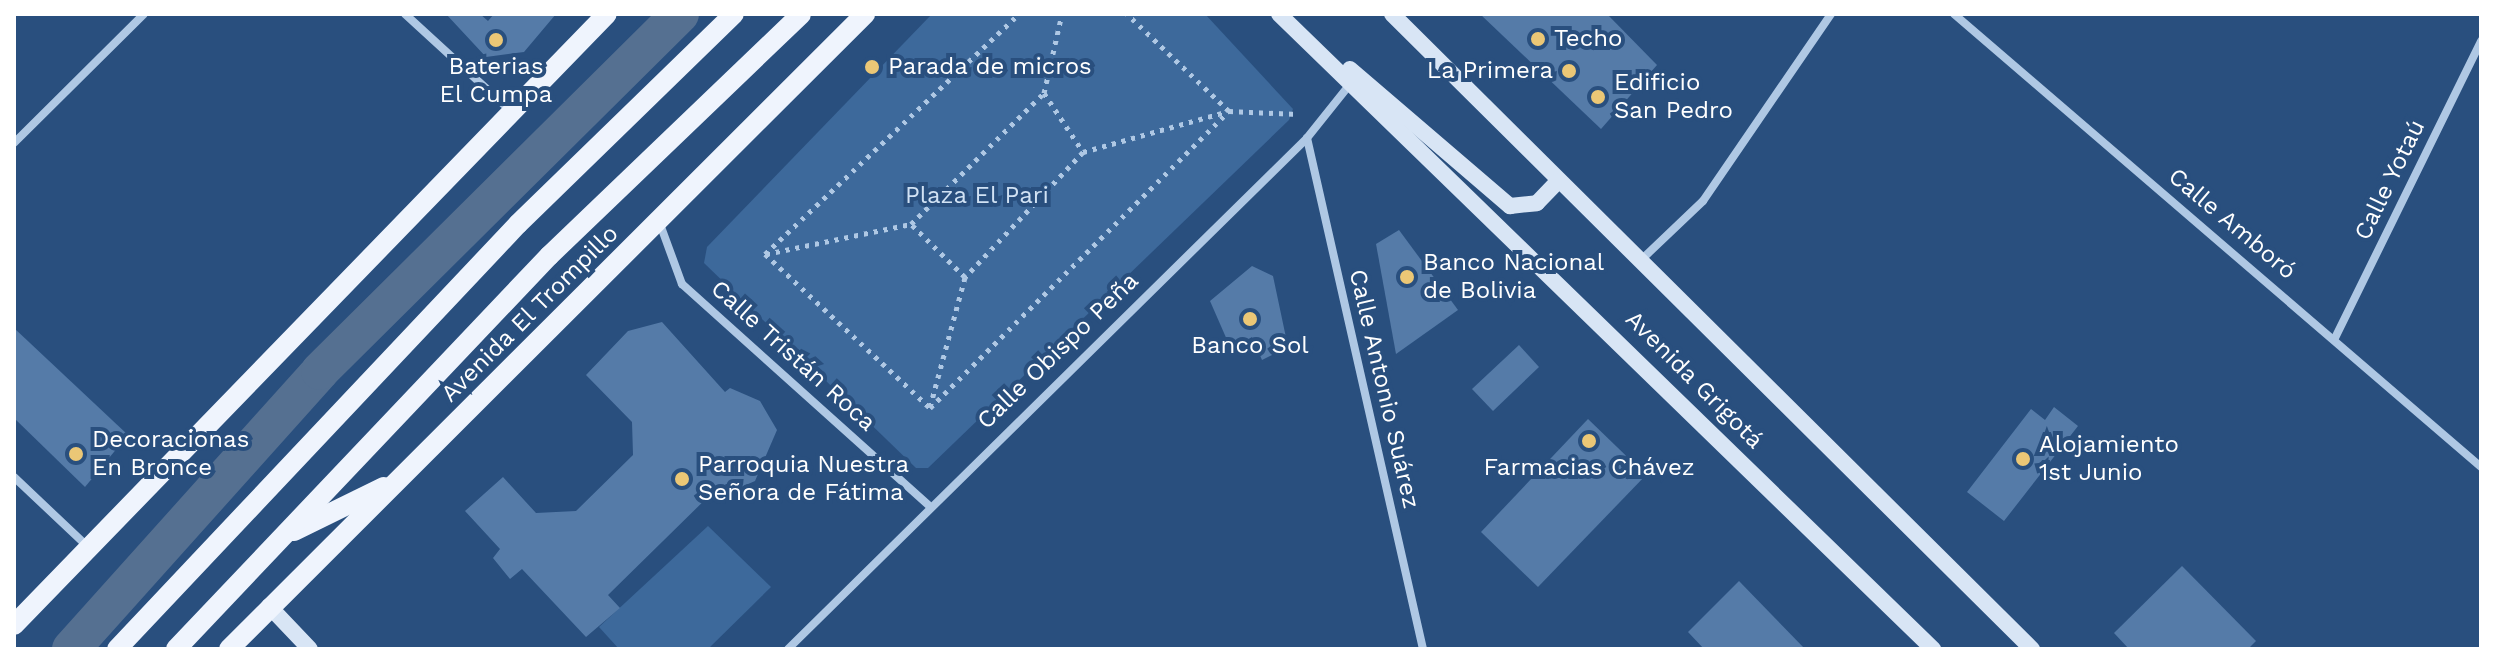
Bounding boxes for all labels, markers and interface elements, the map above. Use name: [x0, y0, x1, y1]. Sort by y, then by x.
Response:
place label: Techo: [1554, 25, 1622, 53]
marker: Techo: [1529, 30, 1547, 48]
marker: Baterias El Cumpa: [487, 31, 505, 49]
place label: Baterias El Cumpa: [439, 53, 553, 109]
place label: Parada de micros: [888, 53, 1092, 81]
place label: La Primera: [1426, 57, 1553, 85]
marker: Parada de micros: [863, 58, 881, 76]
marker: La Primera: [1560, 62, 1578, 80]
place label: Edificio San Pedro: [1614, 69, 1733, 125]
marker: Edificio San Pedro: [1589, 88, 1607, 106]
street label: Calle Yotaú: [2348, 115, 2432, 245]
street label: Calle Amboró: [2162, 162, 2302, 286]
park label: Plaza El Pari: [904, 182, 1050, 210]
street label: Avenida El Trompillo: [435, 219, 625, 409]
place label: Banco Nacional de Bolivia: [1423, 249, 1604, 305]
street label: Calle Antonio Suárez: [1342, 266, 1426, 512]
street label: Calle Obispo Peña: [971, 267, 1145, 435]
marker: Banco Nacional de Bolivia: [1398, 268, 1416, 286]
street label: Calle Tristán Roca: [705, 274, 881, 438]
street label: Avenida Grigotá: [1619, 305, 1769, 455]
marker: Banco Sol: [1241, 310, 1259, 328]
place label: Banco Sol: [1191, 332, 1309, 360]
place label: Decoracionas En Bronce: [92, 426, 249, 482]
place label: Alojamiento 1st Junio: [2039, 431, 2179, 487]
marker: Farmacias Chávez: [1580, 432, 1598, 450]
marker: Decoracionas En Bronce: [67, 445, 85, 463]
marker: Alojamiento 1st Junio: [2014, 450, 2032, 468]
place label: Parroquia Nuestra Señora de Fátima: [698, 451, 910, 507]
place label: Farmacias Chávez: [1483, 454, 1695, 482]
marker: Parroquia Nuestra Señora de Fátima: [673, 470, 691, 488]

